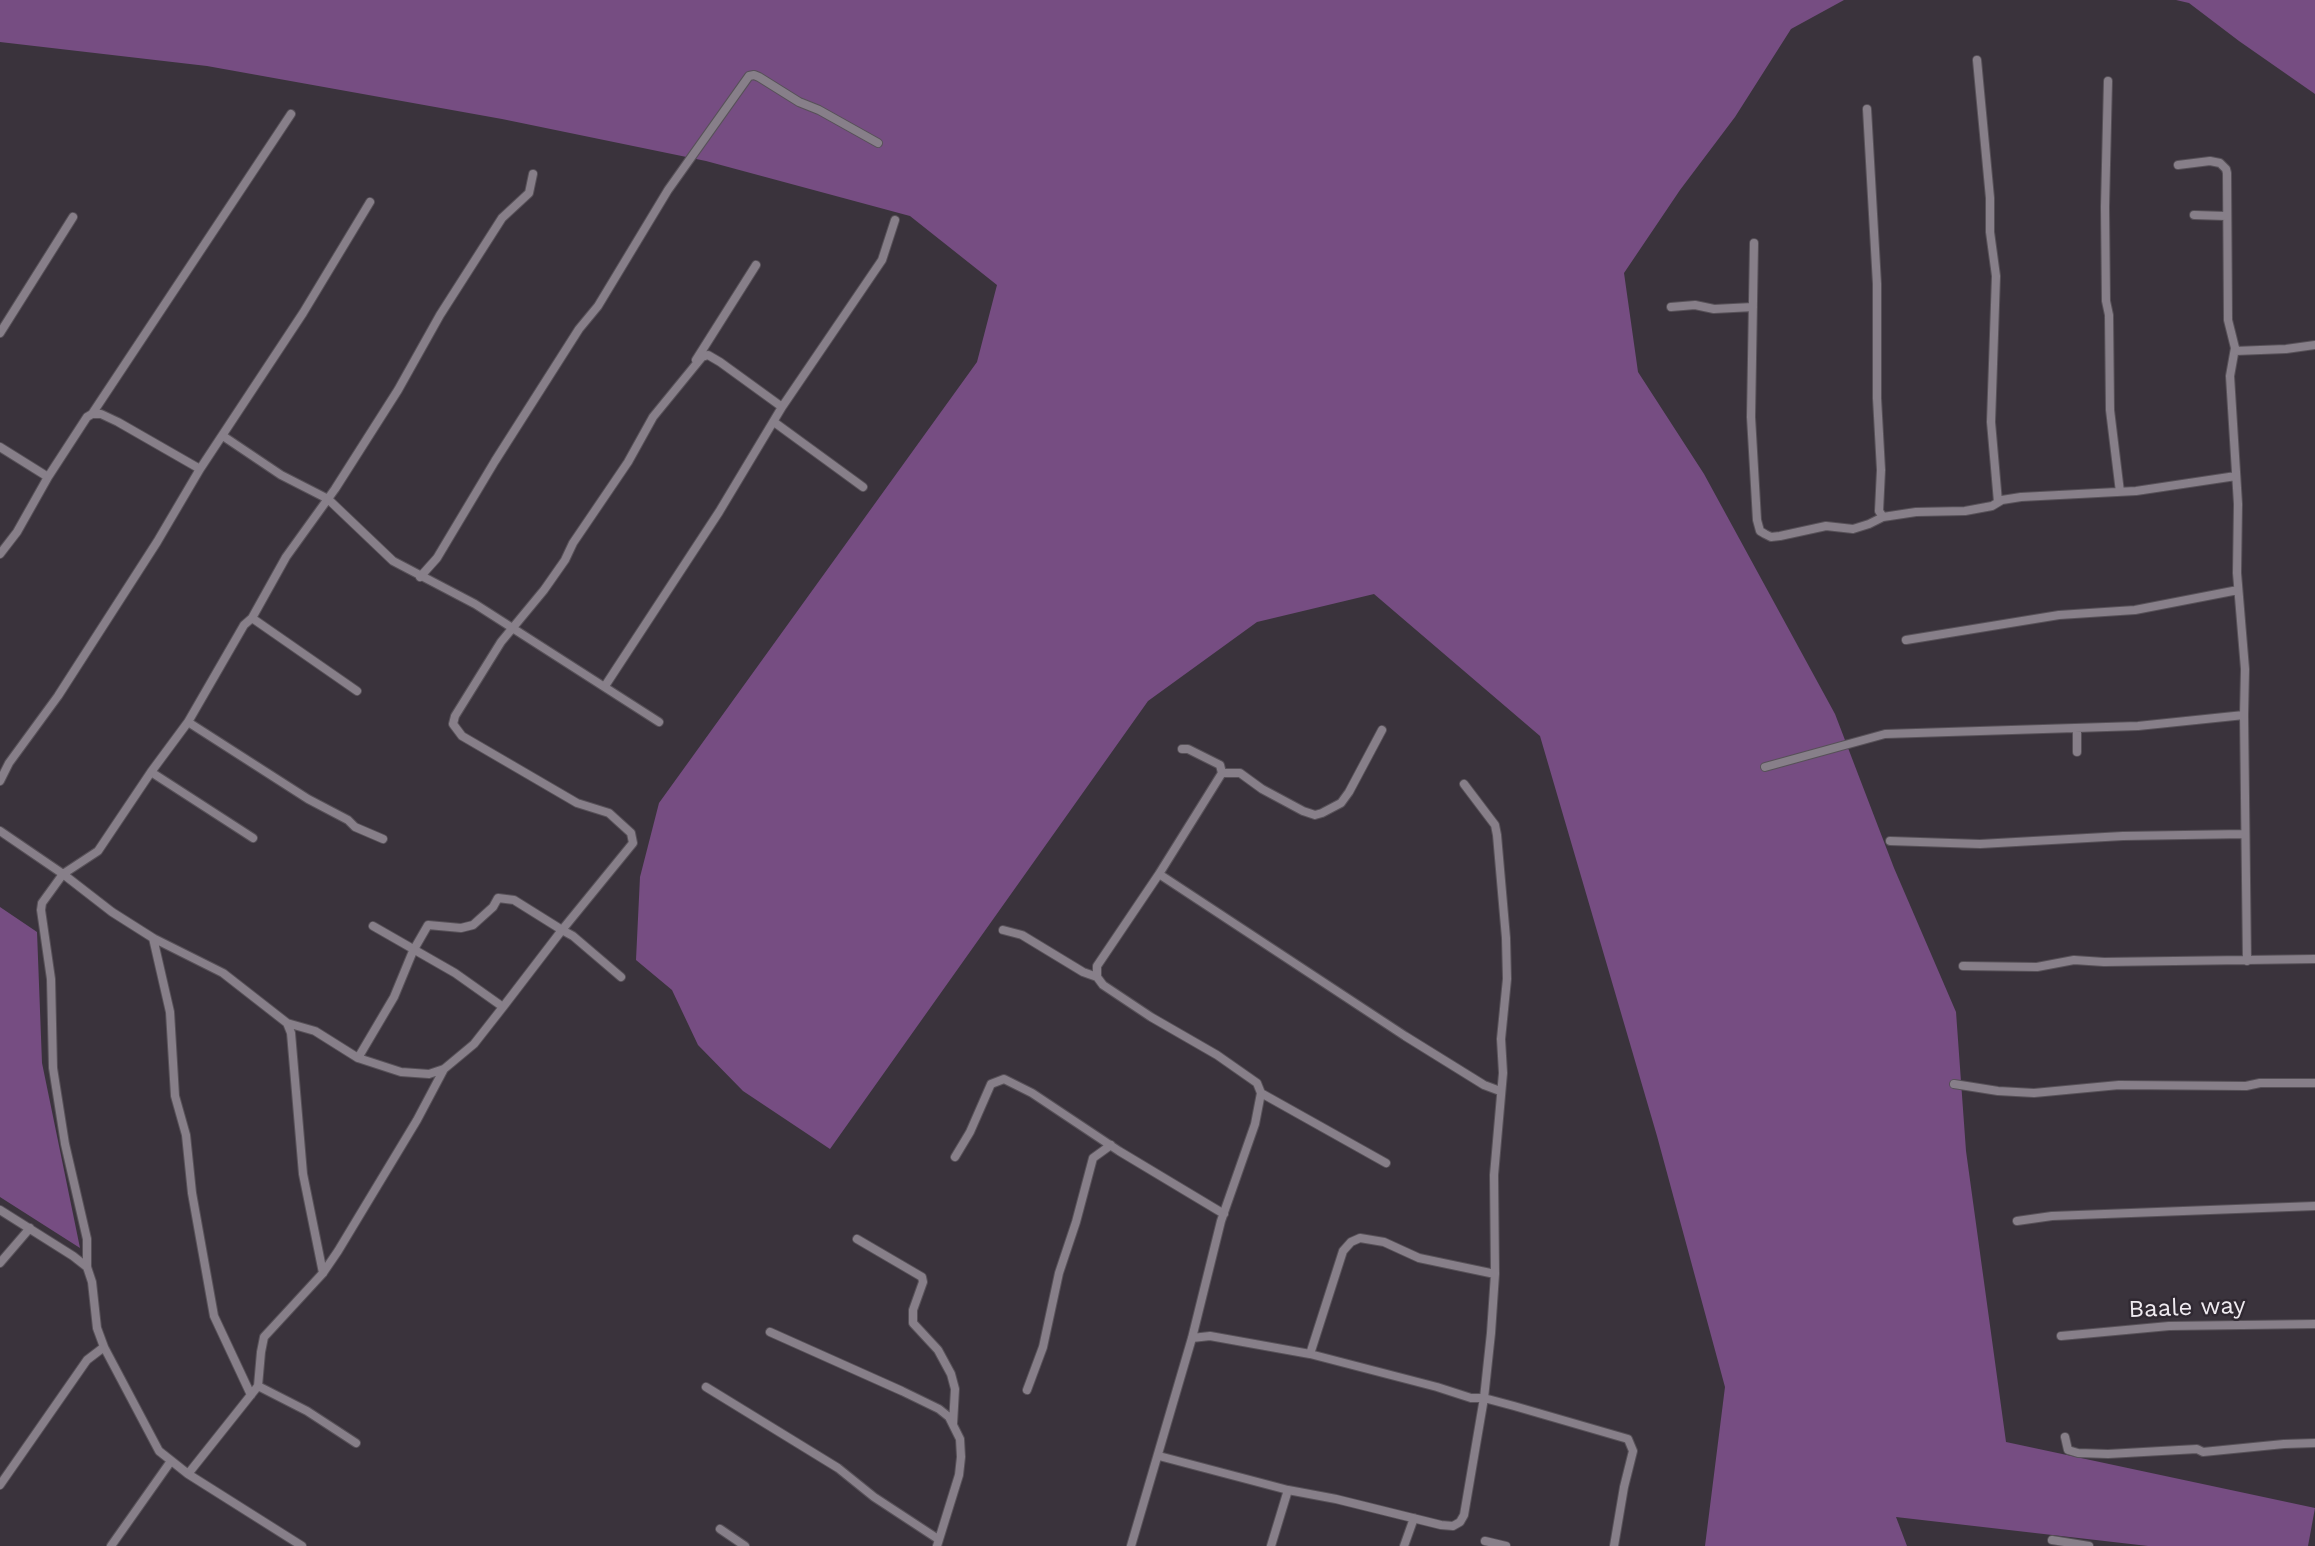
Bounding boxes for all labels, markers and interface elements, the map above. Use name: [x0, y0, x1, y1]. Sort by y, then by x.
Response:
street label: Baale way: [2128, 1292, 2246, 1324]

